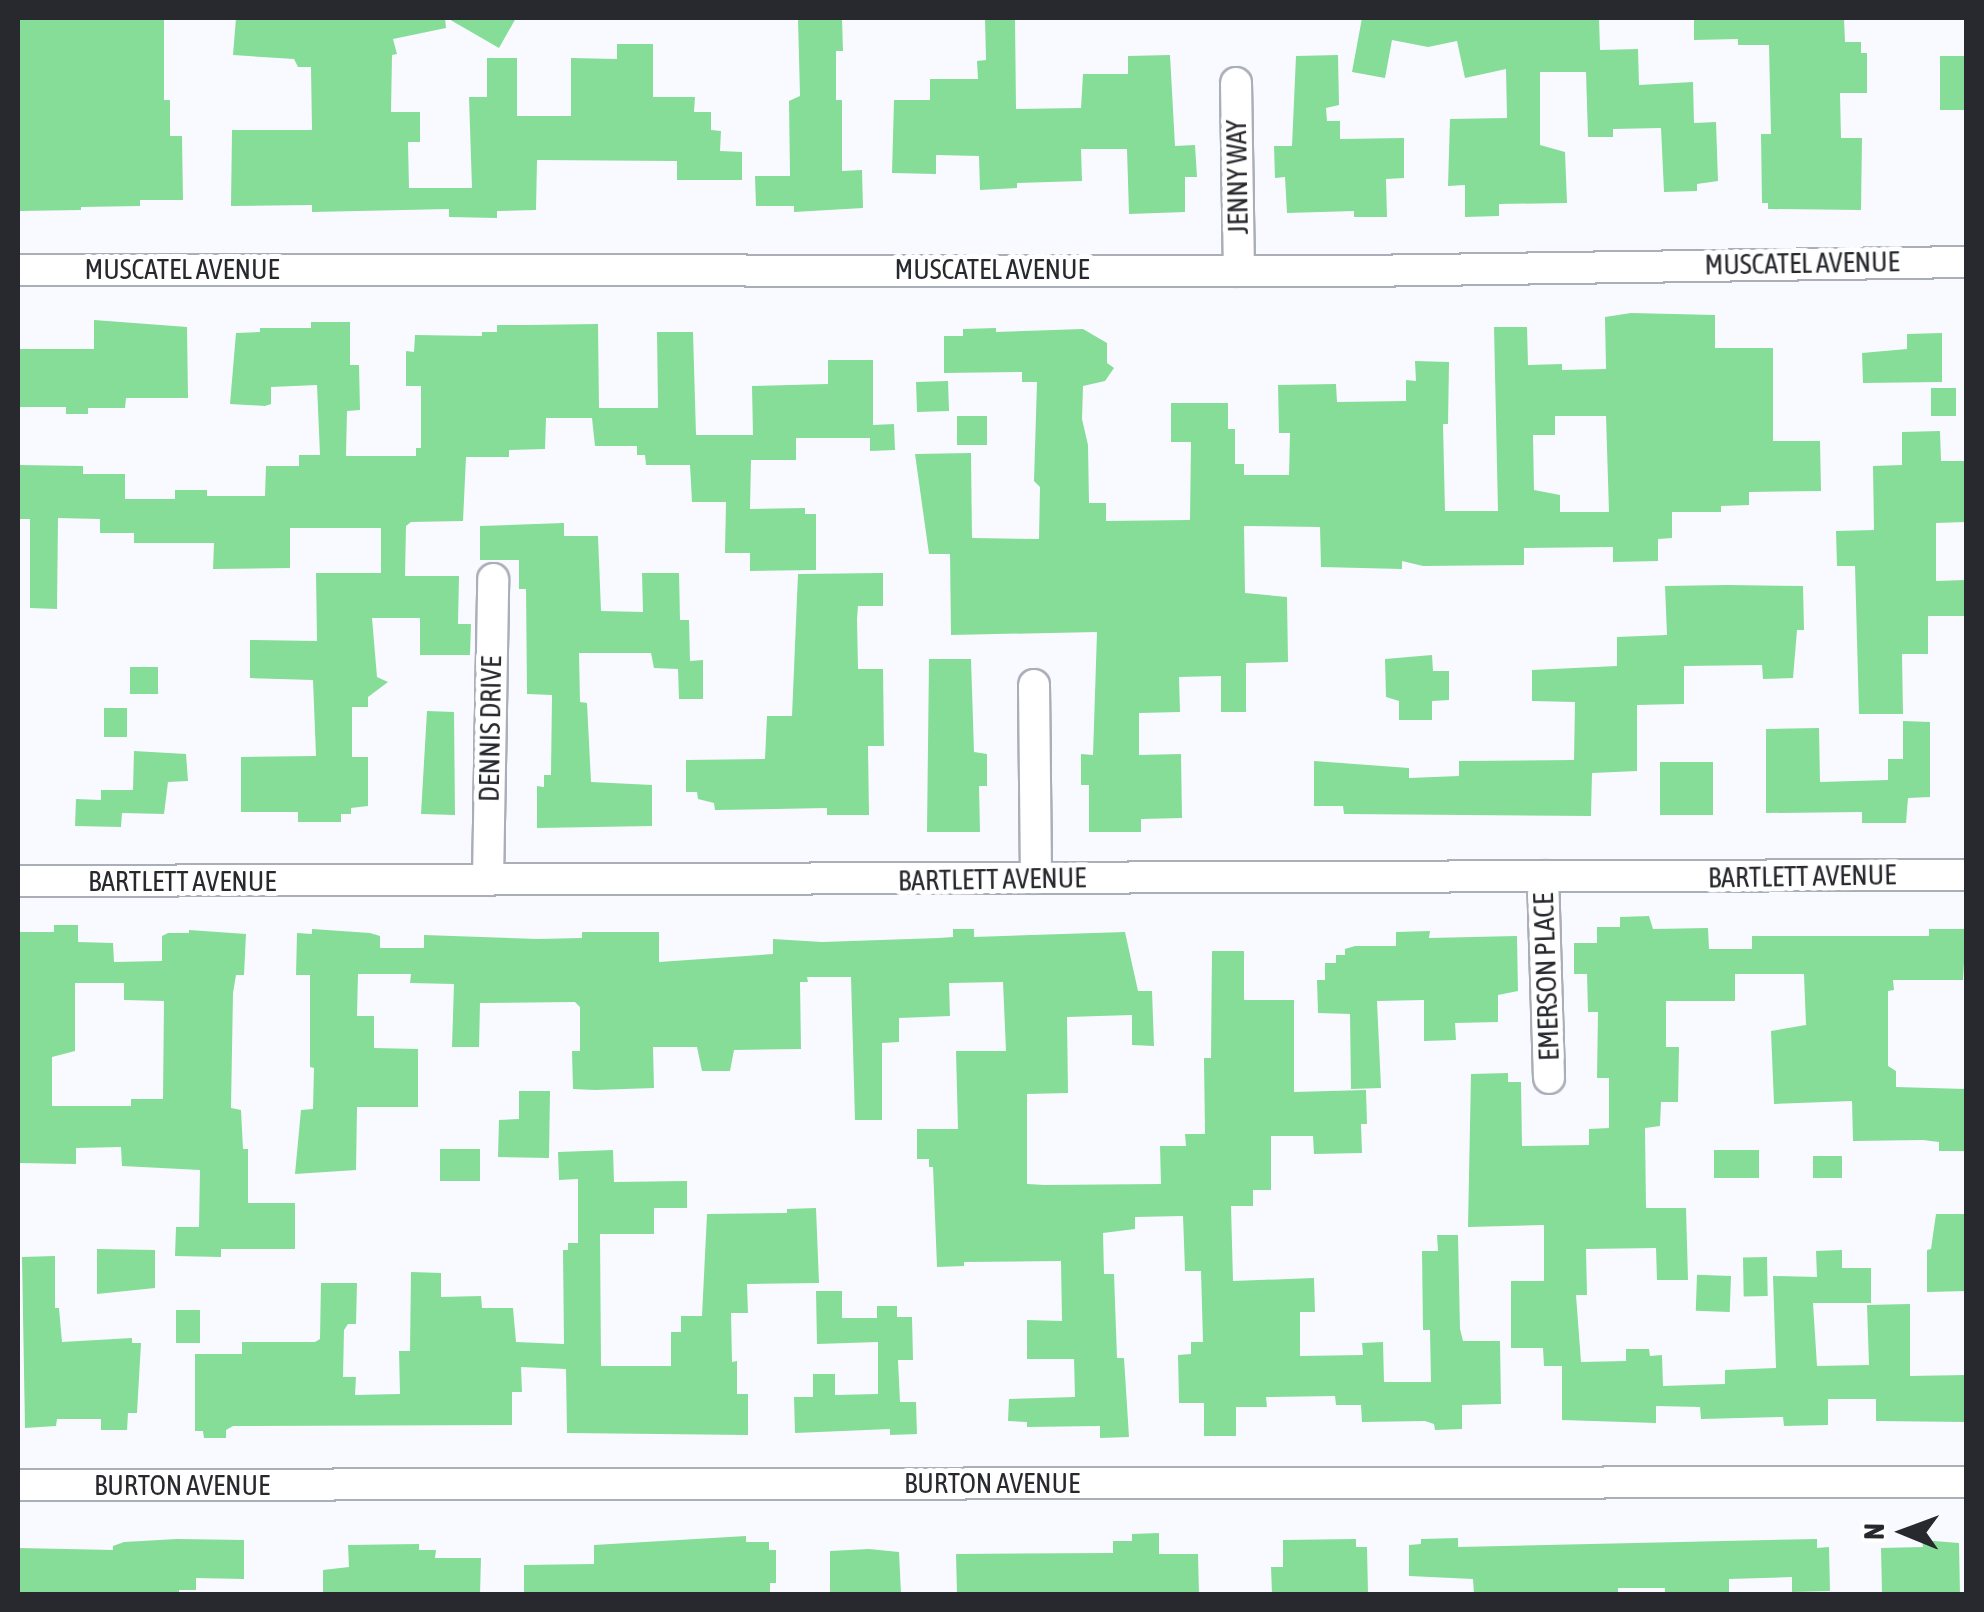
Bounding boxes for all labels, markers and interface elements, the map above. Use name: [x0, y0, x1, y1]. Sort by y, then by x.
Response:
street label: JENNY WAY: [1219, 119, 1255, 235]
street label: MUSCATEL AVENUE: [1704, 245, 1900, 281]
street label: MUSCATEL AVENUE: [85, 252, 279, 286]
street label: MUSCATEL AVENUE: [895, 252, 1089, 286]
street label: DENNIS DRIVE: [472, 656, 508, 802]
street label: BARTLETT AVENUE: [1708, 858, 1896, 894]
street label: BARTLETT AVENUE: [898, 861, 1086, 897]
street label: BARTLETT AVENUE: [88, 864, 276, 898]
street label: EMERSON PLACE: [1526, 893, 1566, 1061]
street label: BURTON AVENUE: [904, 1466, 1080, 1500]
street label: BURTON AVENUE: [94, 1468, 270, 1502]
north arrow: [1854, 1482, 1954, 1582]
text: N: [1858, 1523, 1890, 1540]

